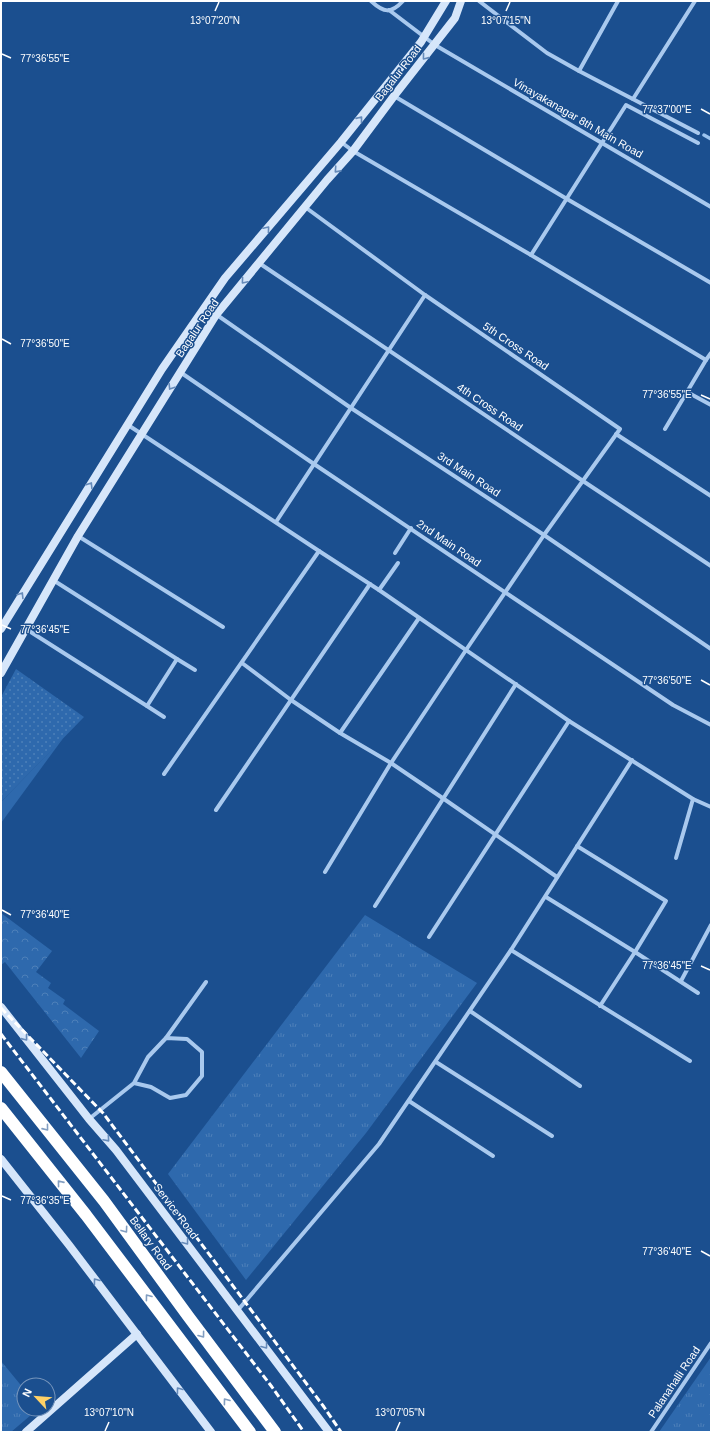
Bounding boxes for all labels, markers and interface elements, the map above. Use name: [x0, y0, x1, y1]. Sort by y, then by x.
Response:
text: 13°07'20"N: [190, 15, 240, 26]
text: 13°07'15"N: [481, 15, 531, 26]
street label: Bagalur Road: [373, 43, 423, 103]
one-way arrow: [423, 52, 430, 59]
text: 77°36'55"E: [20, 53, 70, 64]
street label: Vinayakanagar 8th Main Road: [511, 76, 645, 160]
text: 77°37'00"E: [642, 104, 692, 115]
one-way arrow: [355, 116, 362, 123]
one-way arrow: [334, 165, 341, 173]
one-way arrow: [262, 226, 269, 233]
one-way arrow: [242, 276, 249, 283]
street label: Bagalur Road: [173, 297, 221, 359]
street label: 5th Cross Road: [481, 320, 551, 372]
text: 77°36'50"E: [20, 338, 70, 349]
street label: 4th Cross Road: [455, 381, 525, 433]
one-way arrow: [169, 383, 176, 390]
text: 77°36'55"E: [642, 389, 692, 400]
street label: 3rd Main Road: [435, 449, 503, 499]
one-way arrow: [85, 482, 92, 489]
street label: 2nd Main Road: [415, 517, 483, 569]
one-way arrow: [17, 592, 24, 599]
text: 77°36'45"E: [20, 624, 70, 635]
text: 77°36'50"E: [642, 675, 692, 686]
text: 77°36'40"E: [20, 909, 70, 920]
text: 77°36'45"E: [642, 960, 692, 971]
one-way arrow: [20, 1034, 27, 1041]
one-way arrow: [41, 1123, 48, 1130]
one-way arrow: [102, 1135, 109, 1142]
one-way arrow: [58, 1180, 65, 1187]
street label: Service Road: [151, 1181, 201, 1241]
text: 77°36'35"E: [20, 1195, 70, 1206]
street label: Bellary Road: [128, 1214, 174, 1272]
one-way arrow: [121, 1226, 128, 1233]
one-way arrow: [181, 1238, 188, 1245]
text: 77°36'40"E: [642, 1246, 692, 1257]
one-way arrow: [94, 1279, 101, 1286]
one-way arrow: [146, 1294, 153, 1301]
one-way arrow: [198, 1331, 205, 1338]
one-way arrow: [260, 1341, 267, 1348]
street label: Palanahalli Road: [646, 1344, 702, 1420]
north arrow: [16, 1377, 56, 1417]
text: N: [20, 1386, 34, 1399]
one-way arrow: [176, 1387, 183, 1394]
one-way arrow: [224, 1398, 231, 1405]
text: 13°07'10"N: [84, 1407, 134, 1418]
text: 13°07'05"N: [375, 1407, 425, 1418]

